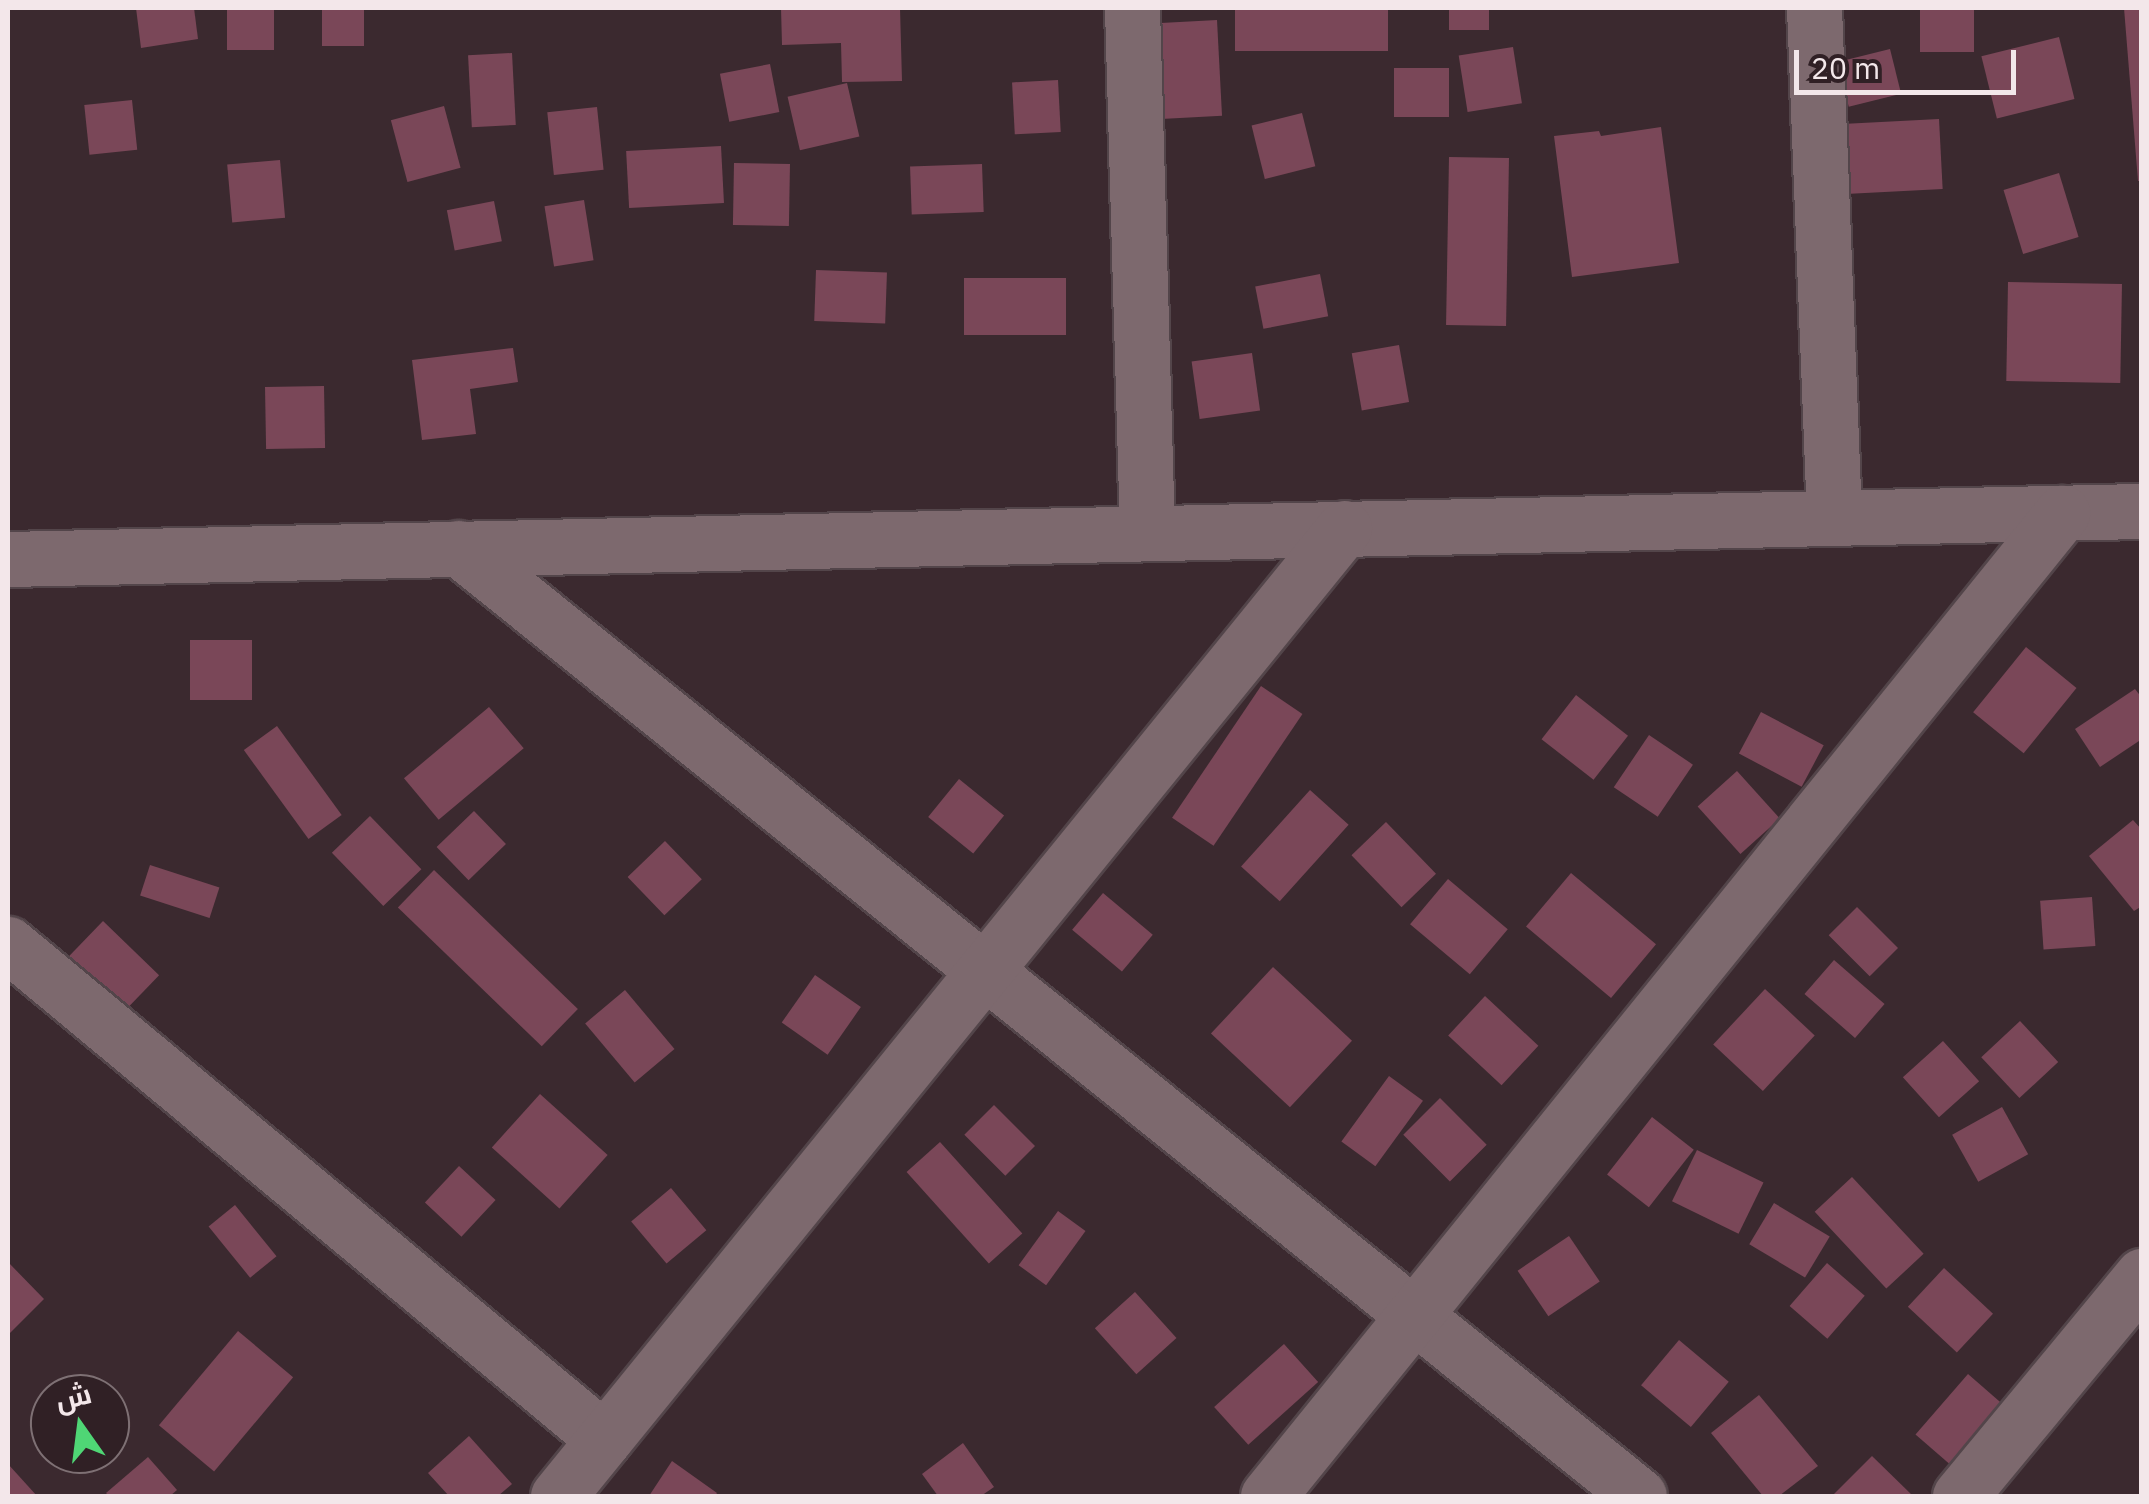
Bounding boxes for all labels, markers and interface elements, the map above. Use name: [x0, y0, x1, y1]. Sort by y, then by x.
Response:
scale bar: [1799, 30, 2022, 92]
text: 20 m: [1811, 48, 1880, 87]
north arrow: [30, 1374, 130, 1474]
text: ش: [51, 1374, 95, 1419]

